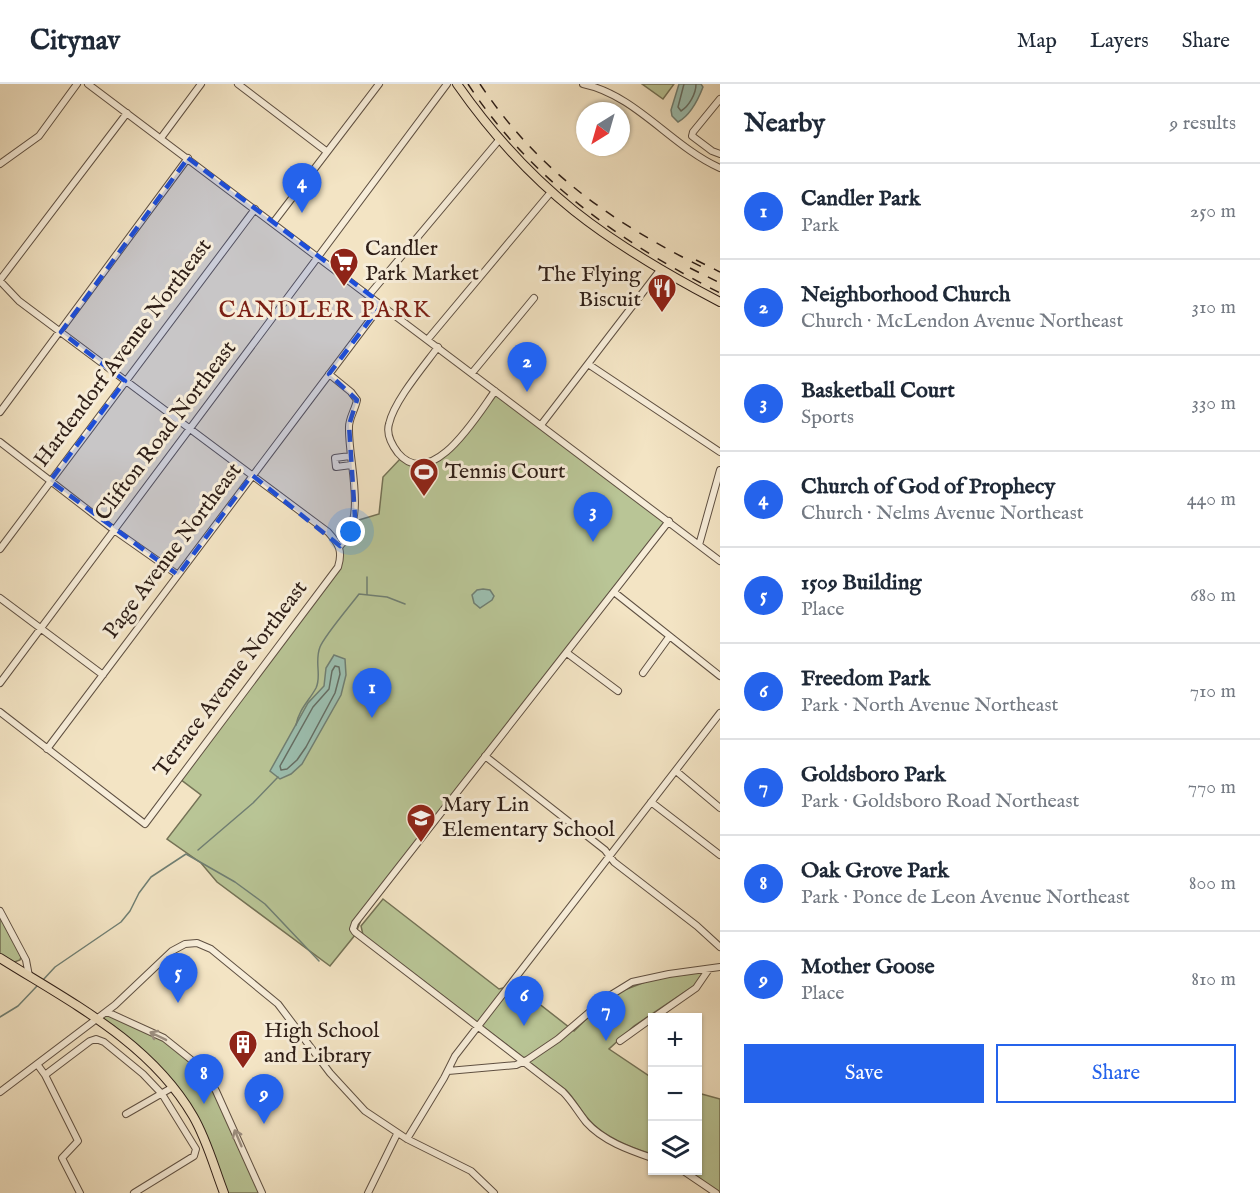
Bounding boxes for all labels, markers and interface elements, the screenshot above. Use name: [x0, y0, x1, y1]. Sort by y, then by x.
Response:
text: Citynav: [30, 24, 120, 59]
text: Map: [1017, 28, 1057, 55]
text: Layers: [1090, 28, 1149, 55]
text: Share: [1182, 28, 1230, 55]
north arrow: [576, 102, 630, 156]
text: Nearby: [744, 107, 825, 140]
text: 9 results: [1170, 111, 1236, 136]
pin: 4: [282, 164, 322, 213]
text: Candler Park: [801, 185, 920, 213]
text: 1: [760, 199, 767, 224]
text: 250 m: [1190, 199, 1236, 224]
text: Park: [801, 213, 839, 238]
street label: Hardendorf Avenue Northeast: [28, 233, 218, 473]
place label: Candler Park Market: [365, 235, 480, 288]
supermarket icon: Candler Park Market: [328, 246, 360, 288]
place label: The Flying Biscuit: [538, 261, 642, 314]
restaurant icon: The Flying Biscuit: [646, 272, 678, 314]
text: Neighborhood Church: [801, 281, 1010, 309]
district label: CANDLER PARK: [218, 295, 432, 326]
text: 2: [759, 295, 768, 320]
text: 310 m: [1192, 295, 1236, 320]
text: Church · McLendon Avenue Northeast: [801, 309, 1123, 334]
street label: Clifton Road Northeast: [89, 335, 243, 527]
pin: 2: [508, 342, 546, 392]
text: Basketball Court: [801, 377, 955, 405]
text: 3: [760, 391, 767, 416]
text: 330 m: [1191, 391, 1236, 416]
text: Sports: [801, 405, 854, 430]
sports icon: Tennis Court: [408, 456, 440, 498]
street label: Page Avenue Northeast: [98, 457, 249, 645]
place label: Tennis Court: [445, 458, 566, 486]
text: Church of God of Prophecy: [801, 473, 1055, 501]
text: 4: [759, 487, 768, 512]
text: 440 m: [1187, 487, 1236, 512]
pin: 3: [574, 492, 612, 542]
text: Church · Nelms Avenue Northeast: [801, 501, 1084, 526]
your location: [336, 517, 365, 546]
text: 1509 Building: [801, 569, 921, 597]
street label: Terrace Avenue Northeast: [148, 575, 314, 783]
text: 5: [760, 583, 767, 608]
text: 680 m: [1190, 583, 1236, 608]
text: Place: [801, 597, 844, 622]
text: Freedom Park: [801, 665, 930, 693]
pin: 1: [352, 668, 392, 718]
text: 6: [759, 679, 768, 704]
text: 710 m: [1190, 679, 1236, 704]
text: Park · North Avenue Northeast: [801, 693, 1058, 718]
text: Goldsboro Park: [801, 761, 946, 789]
text: 7: [759, 775, 768, 800]
text: 770 m: [1188, 775, 1236, 800]
text: Park · Goldsboro Road Northeast: [801, 789, 1079, 814]
place label: Mary Lin Elementary School: [442, 791, 615, 844]
school or university icon: Mary Lin Elementary School: [405, 802, 437, 844]
text: Oak Grove Park: [801, 857, 949, 885]
text: 8: [760, 871, 767, 896]
text: 800 m: [1189, 871, 1236, 896]
text: Park · Ponce de Leon Avenue Northeast: [801, 885, 1130, 910]
text: Mother Goose: [801, 953, 935, 981]
pin: 5: [158, 954, 198, 1003]
text: 9: [759, 967, 768, 992]
text: 810 m: [1191, 967, 1236, 992]
pin: 6: [504, 976, 544, 1026]
text: Place: [801, 981, 844, 1006]
pin: 7: [586, 992, 626, 1041]
map controls: [648, 1013, 702, 1175]
button: +: [648, 1013, 702, 1067]
place label: High School and Library: [264, 1017, 379, 1070]
building icon: High School and Library: [227, 1028, 259, 1070]
one-way arrow: [150, 1030, 168, 1041]
button: Save: [744, 1044, 984, 1103]
button: Share: [996, 1044, 1236, 1103]
pin: 8: [184, 1054, 224, 1104]
button: −: [648, 1067, 702, 1121]
pin: 9: [244, 1074, 284, 1124]
button: layers: [648, 1121, 702, 1175]
one-way arrow: [232, 1130, 243, 1148]

